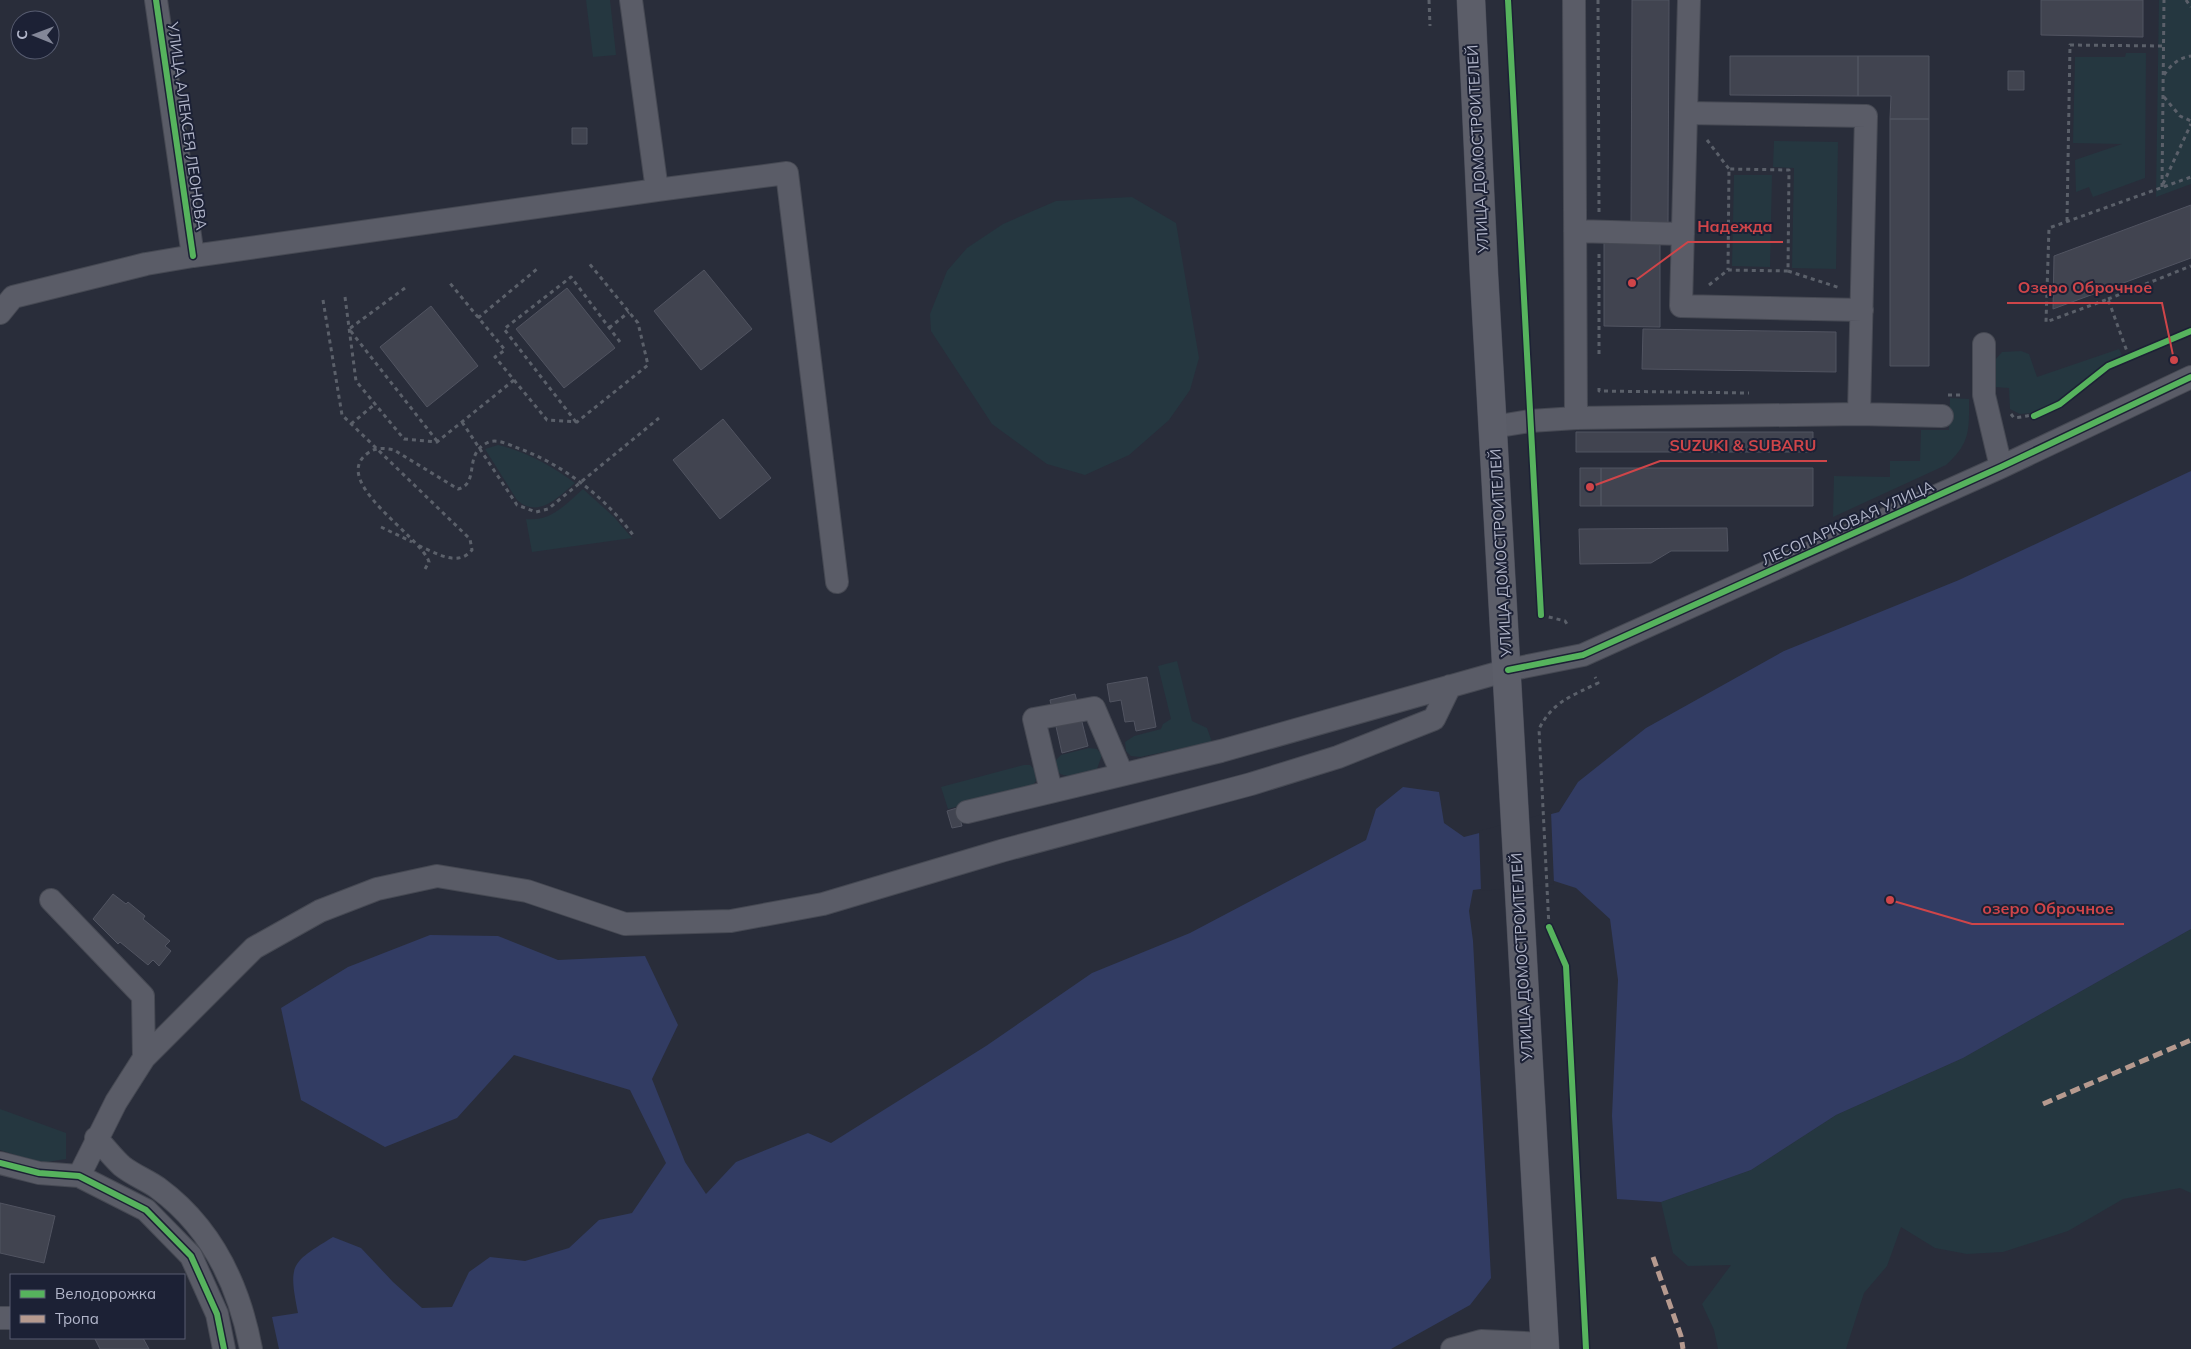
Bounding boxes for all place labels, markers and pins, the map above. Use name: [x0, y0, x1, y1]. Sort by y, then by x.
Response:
callout: Надежда: [1688, 211, 1783, 242]
callout: Озеро Оброчное: [2007, 272, 2162, 303]
callout: SUZUKI & SUBARU: [1660, 430, 1827, 461]
callout: озеро Оброчное: [1972, 893, 2124, 924]

